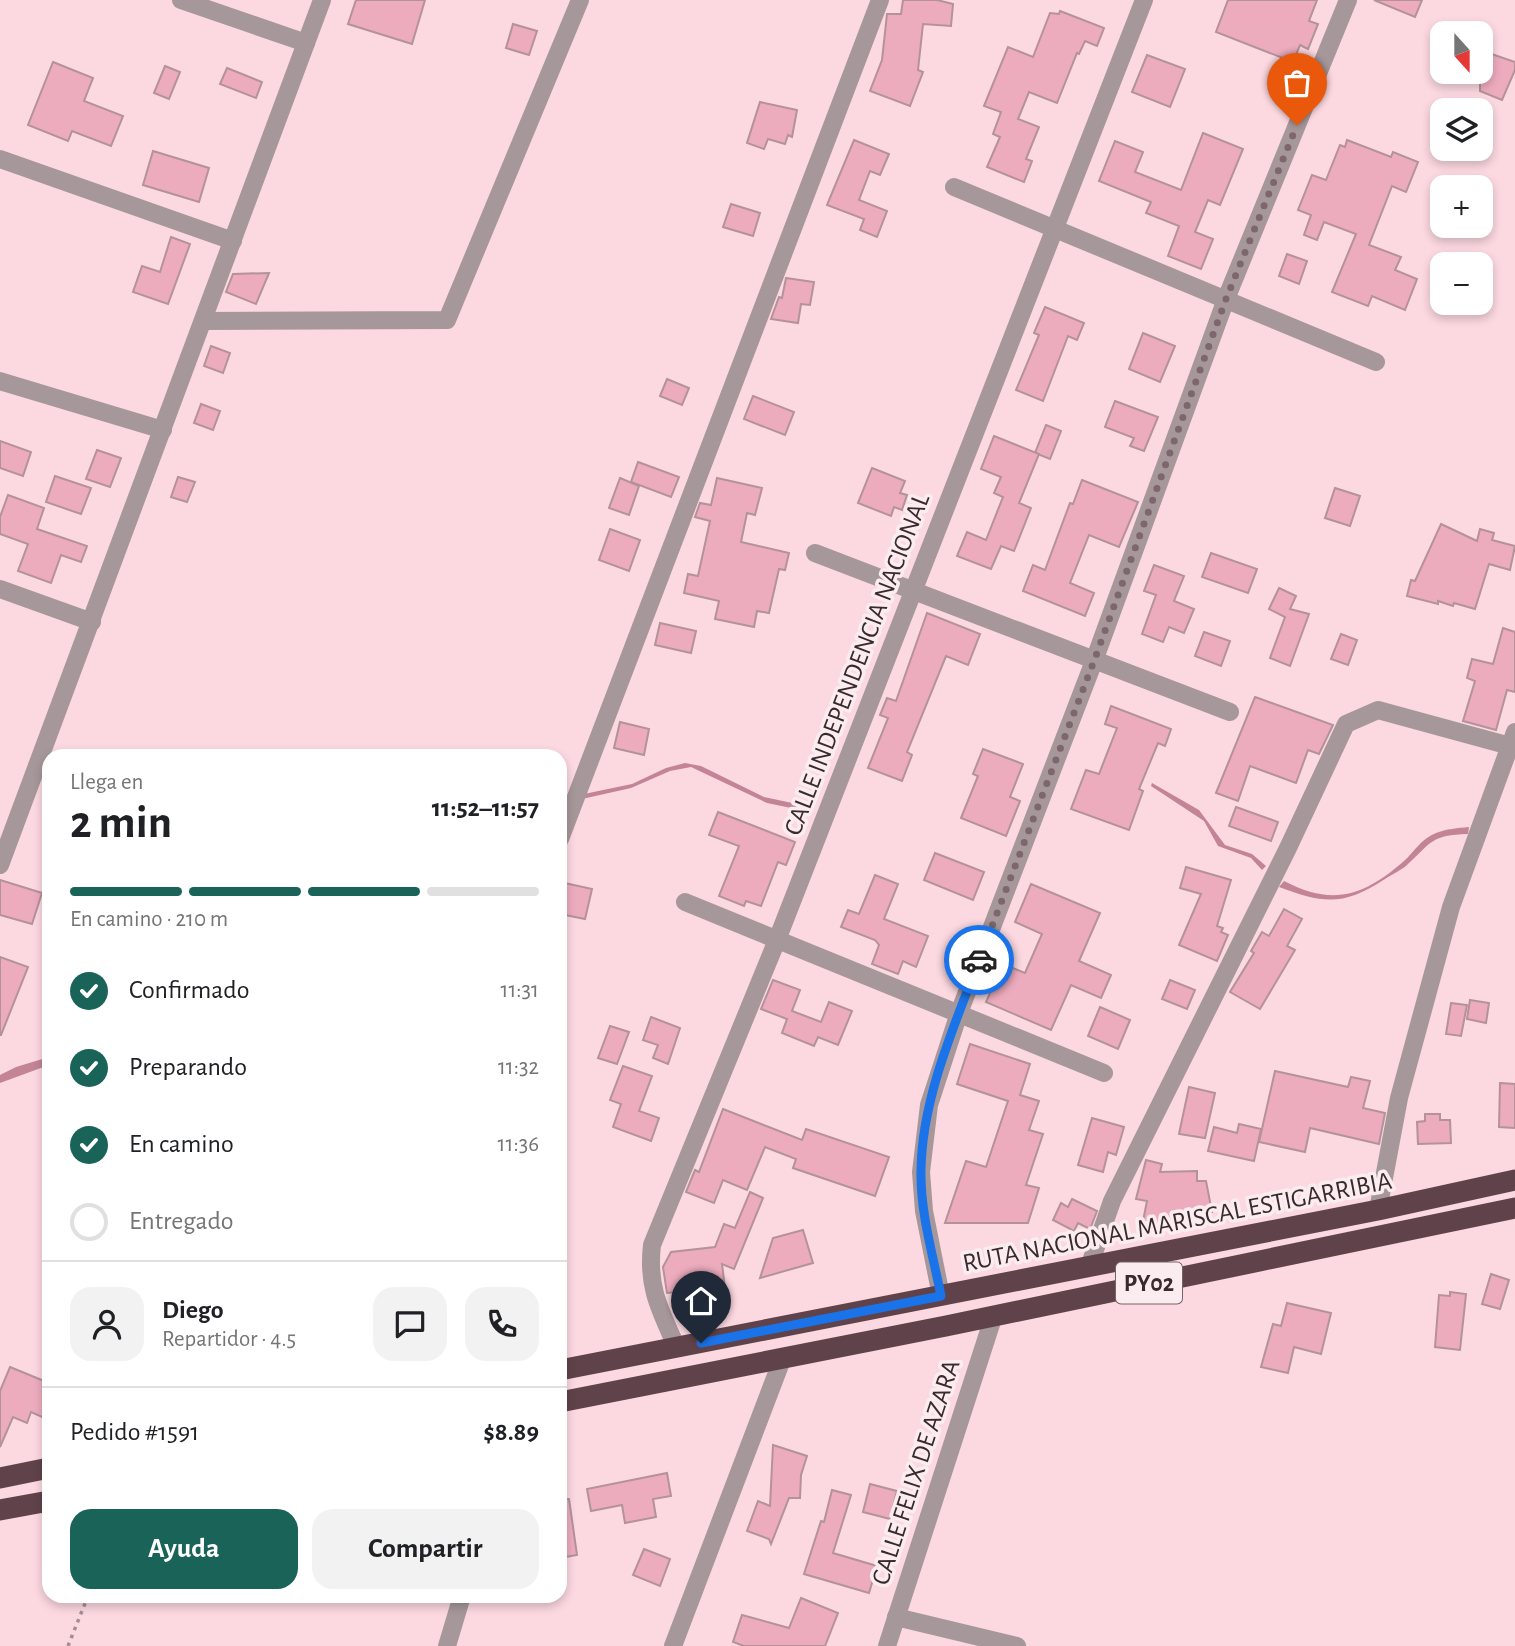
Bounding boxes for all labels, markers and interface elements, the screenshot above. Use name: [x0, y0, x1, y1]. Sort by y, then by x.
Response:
north arrow: [1430, 21, 1493, 84]
map controls: [1430, 21, 1493, 315]
pin: [1267, 53, 1327, 125]
icon: bag: [1278, 64, 1316, 102]
button: layers: [1430, 98, 1493, 161]
button: +: [1430, 175, 1493, 238]
button: −: [1430, 252, 1493, 315]
street label: CALLE INDEPENDENCIA NACIONAL: [780, 490, 934, 839]
text: Llega en: [70, 771, 143, 794]
text: 11:52–11:57: [432, 795, 539, 821]
text: 2 min: [70, 800, 172, 846]
text: En camino · 210 m: [70, 908, 228, 931]
courier: [944, 925, 1014, 995]
icon: car: [960, 941, 998, 979]
icon: check: [70, 972, 108, 1010]
text: Confirmado: [129, 977, 250, 1003]
text: 11:31: [501, 979, 539, 1002]
icon: check: [70, 1049, 108, 1087]
text: Preparando: [129, 1054, 247, 1080]
text: 11:32: [498, 1056, 539, 1079]
icon: check: [70, 1126, 108, 1164]
text: En camino: [129, 1131, 234, 1157]
text: 11:36: [498, 1133, 539, 1156]
street label: RUTA NACIONAL MARISCAL ESTIGARRIBIA: [960, 1168, 1394, 1276]
text: Entregado: [129, 1208, 234, 1234]
road number: PY02: [1116, 1262, 1182, 1303]
pin: [671, 1271, 731, 1343]
icon: home: [682, 1282, 720, 1320]
button: person: [70, 1287, 144, 1361]
button: chat: [373, 1287, 447, 1361]
button: phone: [465, 1287, 539, 1361]
text: Diego: [162, 1297, 224, 1323]
text: Repartidor · 4.5: [162, 1328, 296, 1351]
street label: CALLE FELIX DE AZARA: [867, 1356, 965, 1588]
text: Pedido #1591: [70, 1419, 199, 1445]
text: $8.89: [483, 1419, 539, 1445]
button: Ayuda: [70, 1509, 298, 1589]
button: Compartir: [312, 1509, 539, 1589]

